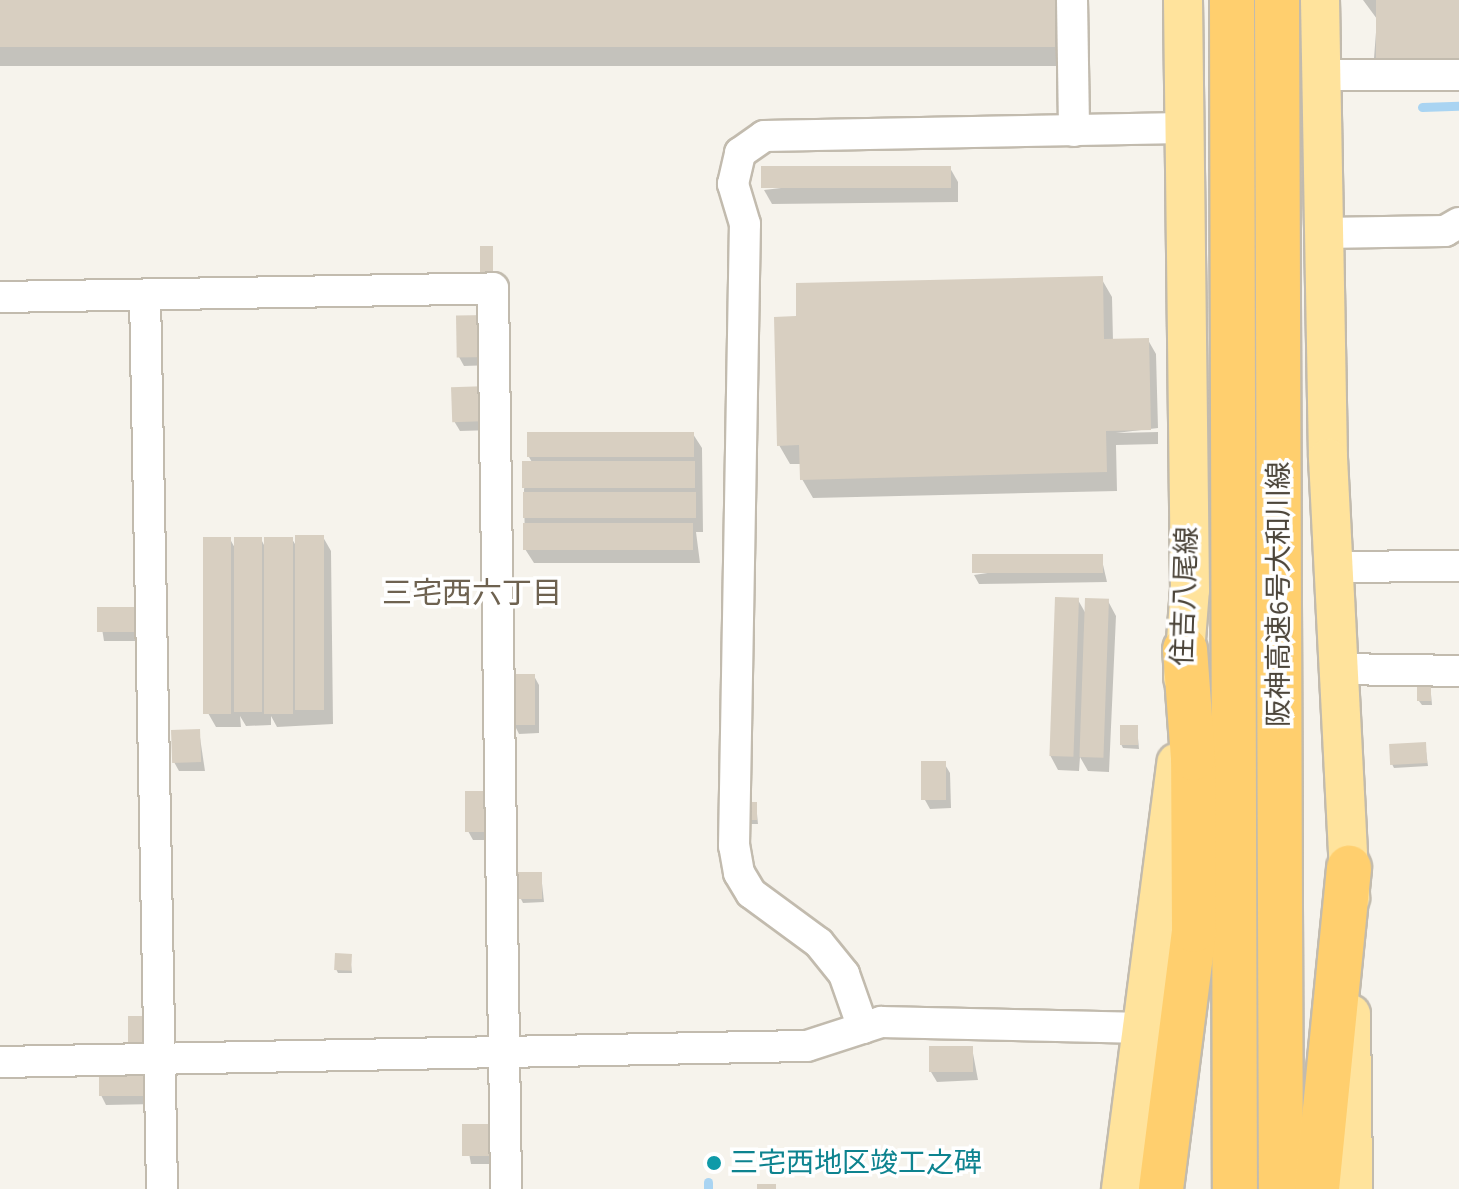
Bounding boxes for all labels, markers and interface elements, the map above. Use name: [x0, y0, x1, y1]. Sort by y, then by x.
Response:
street label: 阪神高速6号大和川線: [1262, 461, 1296, 727]
street label: 住吉八尾線: [1166, 525, 1204, 667]
district label: 三宅西六丁目: [382, 576, 562, 612]
place label: 三宅西地区竣工之碑: [730, 1146, 982, 1180]
marker: 三宅西地区竣工之碑: [705, 1154, 723, 1172]

